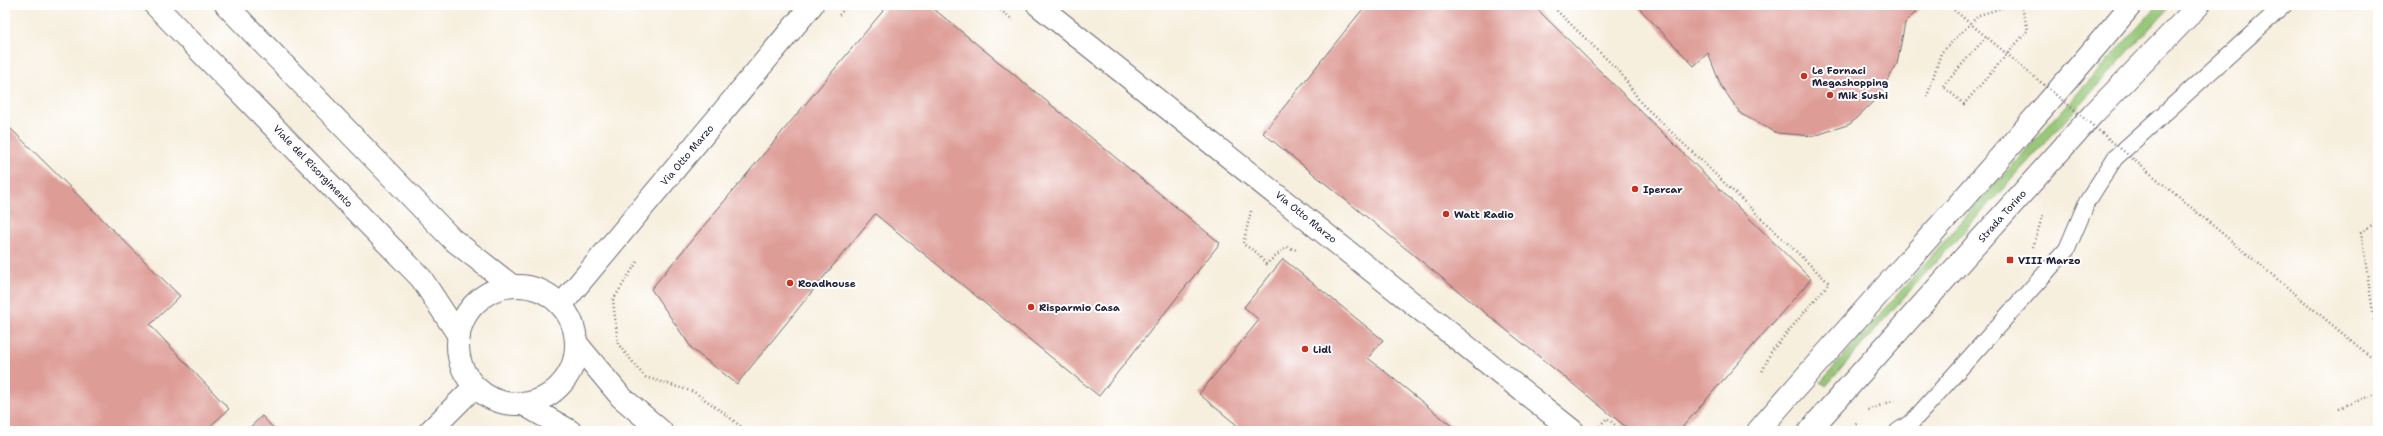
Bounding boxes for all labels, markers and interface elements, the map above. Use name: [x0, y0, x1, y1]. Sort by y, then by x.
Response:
place label: Le Fornaci Megashopping: [1812, 64, 1889, 89]
marker: Le Fornaci Megashopping: [1799, 71, 1809, 81]
place label: Mik Sushi: [1838, 89, 1888, 102]
marker: Mik Sushi: [1825, 90, 1835, 100]
street label: Viale del Risorgimento: [270, 122, 356, 210]
street label: Via Otto Marzo: [658, 122, 716, 188]
place label: Ipercar: [1643, 183, 1683, 196]
marker: Ipercar: [1630, 184, 1640, 194]
street label: Strada Torino: [1975, 187, 2029, 245]
street label: Via Otto Marzo: [1272, 188, 1340, 246]
place label: Watt Radio: [1454, 208, 1514, 221]
marker: Watt Radio: [1441, 209, 1451, 219]
place label: VIII Marzo: [2018, 254, 2081, 267]
marker: VIII Marzo: [2005, 255, 2015, 265]
place label: Roadhouse: [798, 277, 856, 290]
marker: Roadhouse: [785, 278, 795, 288]
place label: Risparmio Casa: [1039, 301, 1120, 314]
marker: Risparmio Casa: [1026, 302, 1036, 312]
place label: Lidl: [1313, 343, 1332, 356]
marker: Lidl: [1300, 344, 1310, 354]

